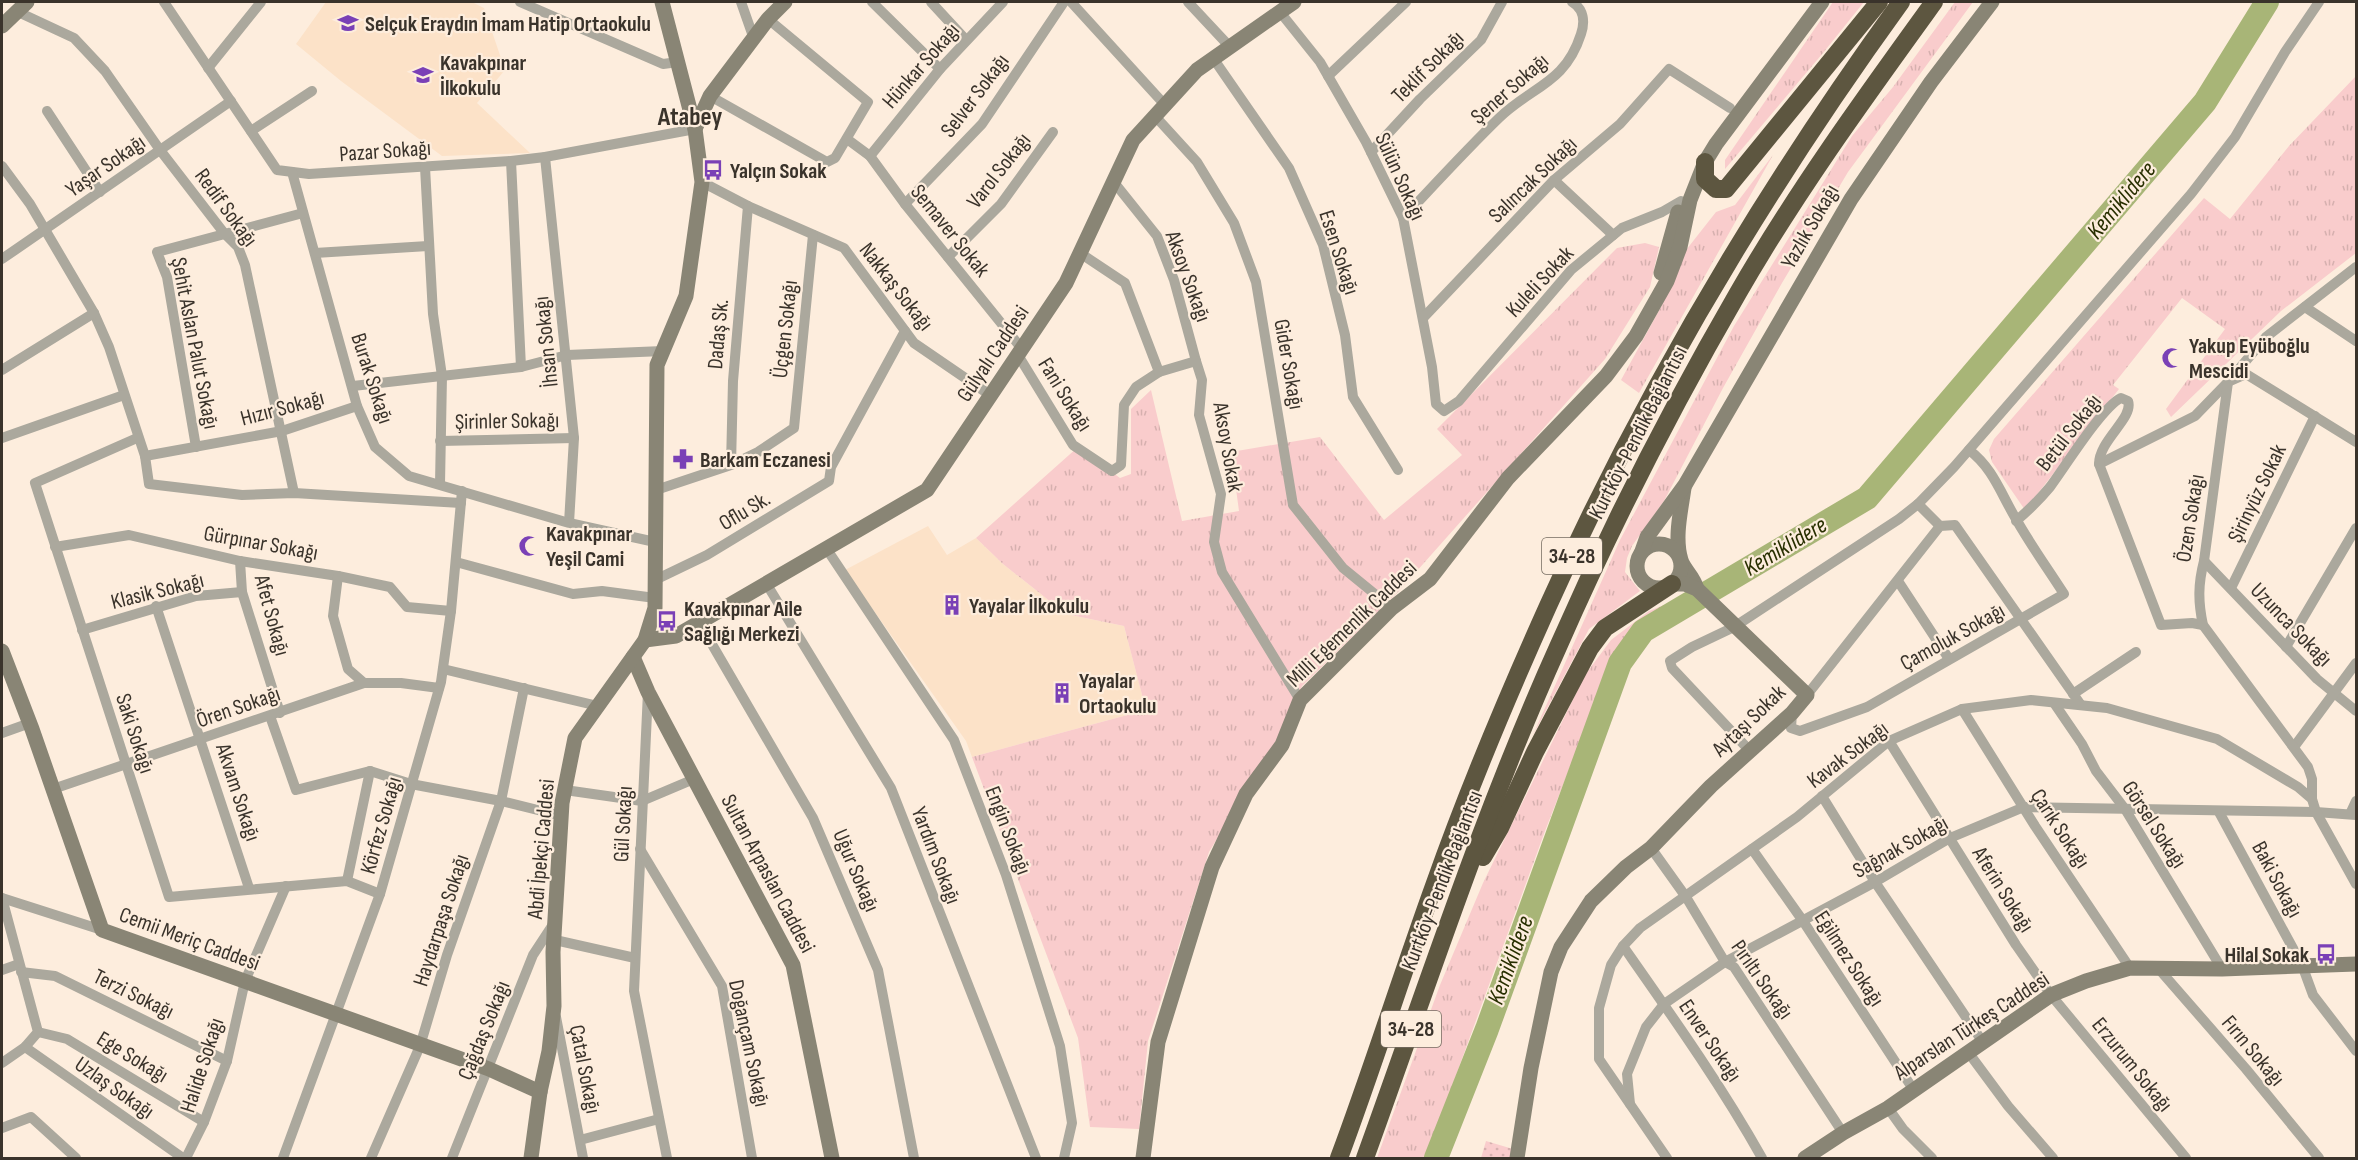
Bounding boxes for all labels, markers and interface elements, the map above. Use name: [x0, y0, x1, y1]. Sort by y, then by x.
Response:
school or university icon: Selçuk Eraydın İmam Hatip Ortaokulu: [336, 11, 360, 35]
place label: Selçuk Eraydın İmam Hatip Ortaokulu: [365, 11, 651, 38]
street label: Hünkar Sokağı: [877, 18, 966, 114]
street label: Teklif Sokağı: [1386, 25, 1470, 109]
street label: Şener Sokağı: [1465, 48, 1555, 130]
street label: Selver Sokağı: [935, 49, 1015, 143]
place label: Kavakpınar İlkokulu: [440, 50, 526, 102]
school or university icon: Kavakpınar İlkokulu: [411, 63, 435, 87]
district label: Atabey: [657, 102, 722, 133]
street label: Varol Sokağı: [961, 128, 1037, 214]
street label: Yaşar Sokağı: [61, 129, 151, 203]
street label: Sülün Sokağı: [1368, 129, 1431, 225]
street label: Salıncak Sokağı: [1483, 131, 1583, 229]
street label: Pazar Sokağı: [338, 135, 432, 168]
water label: Kemiklidere: [2081, 156, 2162, 245]
bus stop icon: Yalçın Sokak: [701, 158, 725, 182]
place label: Yalçın Sokak: [730, 158, 827, 185]
street label: Redif Sokağı: [188, 163, 263, 252]
street label: Semaver Sokak: [904, 179, 996, 283]
street label: Yazlık Sokağı: [1775, 180, 1845, 274]
street label: Esen Sokağı: [1312, 207, 1365, 298]
street label: Aksoy Sokağı: [1158, 226, 1217, 326]
street label: Nakkaş Sokağı: [853, 237, 939, 336]
street label: Kuleli Sokak: [1500, 240, 1580, 323]
street label: Şehit Aslan Palut Sokağı: [165, 255, 224, 431]
street label: Üçgen Sokağı: [767, 279, 804, 380]
street label: İhsan Sokağı: [528, 295, 565, 389]
street label: Dadaş Sk.: [702, 298, 735, 370]
street label: Gülyalı Caddesi: [951, 300, 1035, 407]
street label: Gider Sokağı: [1267, 317, 1310, 412]
street label: Burak Sokağı: [344, 330, 399, 427]
place label: Yakup Eyüboğlu Mescidi: [2189, 333, 2310, 385]
street label: Kurtköy-Pendik Bağlantısı: [1583, 342, 1694, 524]
mosque icon: Yakup Eyüboğlu Mescidi: [2160, 346, 2184, 370]
street label: Fani Sokağı: [1032, 353, 1098, 437]
street label: Hızır Sokağı: [238, 384, 327, 433]
street label: Betül Sokağı: [2031, 389, 2108, 477]
street label: Aksoy Sokak: [1206, 399, 1249, 495]
street label: Şirinler Sokağı: [455, 407, 559, 436]
street label: Şirinyüz Sokak: [2222, 439, 2293, 547]
pharmacy icon: Barkam Eczanesi: [671, 447, 695, 471]
place label: Barkam Eczanesi: [700, 447, 831, 474]
street label: Özen Sokağı: [2170, 472, 2211, 564]
street label: Oflu Sk.: [714, 486, 775, 537]
water label: Kemiklidere: [1738, 510, 1832, 583]
street label: Gürpınar Sokağı: [201, 520, 320, 567]
place label: Kavakpınar Yeşil Cami: [546, 521, 632, 573]
mosque icon: Kavakpınar Yeşil Cami: [517, 534, 541, 558]
road number: 34-28: [1542, 538, 1602, 574]
street label: Milli Egemenlik Caddesi: [1281, 555, 1423, 693]
street label: Klasik Sokağı: [108, 567, 207, 616]
street label: Afet Sokağı: [248, 571, 295, 659]
street label: Uzunca Sokağı: [2244, 577, 2338, 673]
building icon: Yayalar İlkokulu: [940, 593, 964, 617]
place label: Yayalar İlkokulu: [969, 593, 1089, 620]
place label: Kavakpınar Aile Sağlığı Merkezi: [684, 596, 802, 648]
street label: Çamoluk Sokağı: [1896, 598, 2010, 677]
bus stop icon: Kavakpınar Aile Sağlığı Merkezi: [655, 609, 679, 633]
place label: Yayalar Ortaokulu: [1079, 668, 1156, 720]
street label: Aytaşı Sokak: [1706, 679, 1792, 764]
street label: Ören Sokağı: [193, 681, 284, 734]
building icon: Yayalar Ortaokulu: [1050, 681, 1074, 705]
street label: Saki Sokağı: [109, 690, 160, 777]
street label: Kavak Sokağı: [1802, 716, 1894, 795]
street label: Akvam Sokağı: [209, 739, 266, 845]
street label: Körfez Sokağı: [355, 774, 408, 877]
street label: Görsel Sokağı: [2116, 776, 2192, 874]
street label: Abdi İpekçi Caddesi: [522, 778, 561, 921]
street label: Engin Sokağı: [978, 782, 1037, 879]
street label: Çarık Sokağı: [2024, 784, 2095, 874]
street label: Gül Sokağı: [608, 785, 639, 863]
street label: Kurtköy-Pendik Bağlantısı: [1396, 787, 1489, 974]
street label: Sultan Arpaslan Caddesi: [715, 790, 821, 958]
street label: Yardım Sokağı: [905, 803, 966, 908]
street label: Sağnak Sokağı: [1848, 810, 1953, 885]
street label: Uğur Sokağı: [826, 825, 885, 916]
street label: Baki Sokağı: [2245, 837, 2308, 923]
street label: Aferin Sokağı: [1965, 841, 2040, 938]
street label: Haydarpaşa Sokağı: [407, 851, 475, 990]
street label: Cemii Meriç Caddesi: [115, 901, 263, 977]
street label: Eğilmez Sokağı: [1808, 906, 1890, 1012]
water label: Kemiklidere: [1481, 912, 1540, 1008]
street label: Pırıltı Sokağı: [1725, 935, 1799, 1025]
place label: Hilal Sokak: [2224, 942, 2310, 969]
bus stop icon: Hilal Sokak: [2314, 942, 2338, 966]
street label: Terzi Sokağı: [89, 963, 178, 1025]
street label: Alparslan Türkeş Caddesi: [1888, 966, 2055, 1087]
street label: Çağdaş Sokağı: [452, 977, 517, 1084]
street label: Doğançam Sokağı: [722, 977, 775, 1109]
street label: Enver Sokağı: [1672, 994, 1747, 1087]
street label: Fırın Sokağı: [2216, 1010, 2290, 1092]
road number: 34-28: [1381, 1011, 1441, 1047]
street label: Erzurum Sokağı: [2085, 1012, 2178, 1118]
street label: Halide Sokağı: [174, 1015, 230, 1116]
street label: Çatal Sokağı: [563, 1023, 606, 1116]
street label: Ege Sokağı: [92, 1026, 173, 1089]
street label: Uzlaş Sokağı: [69, 1051, 159, 1125]

